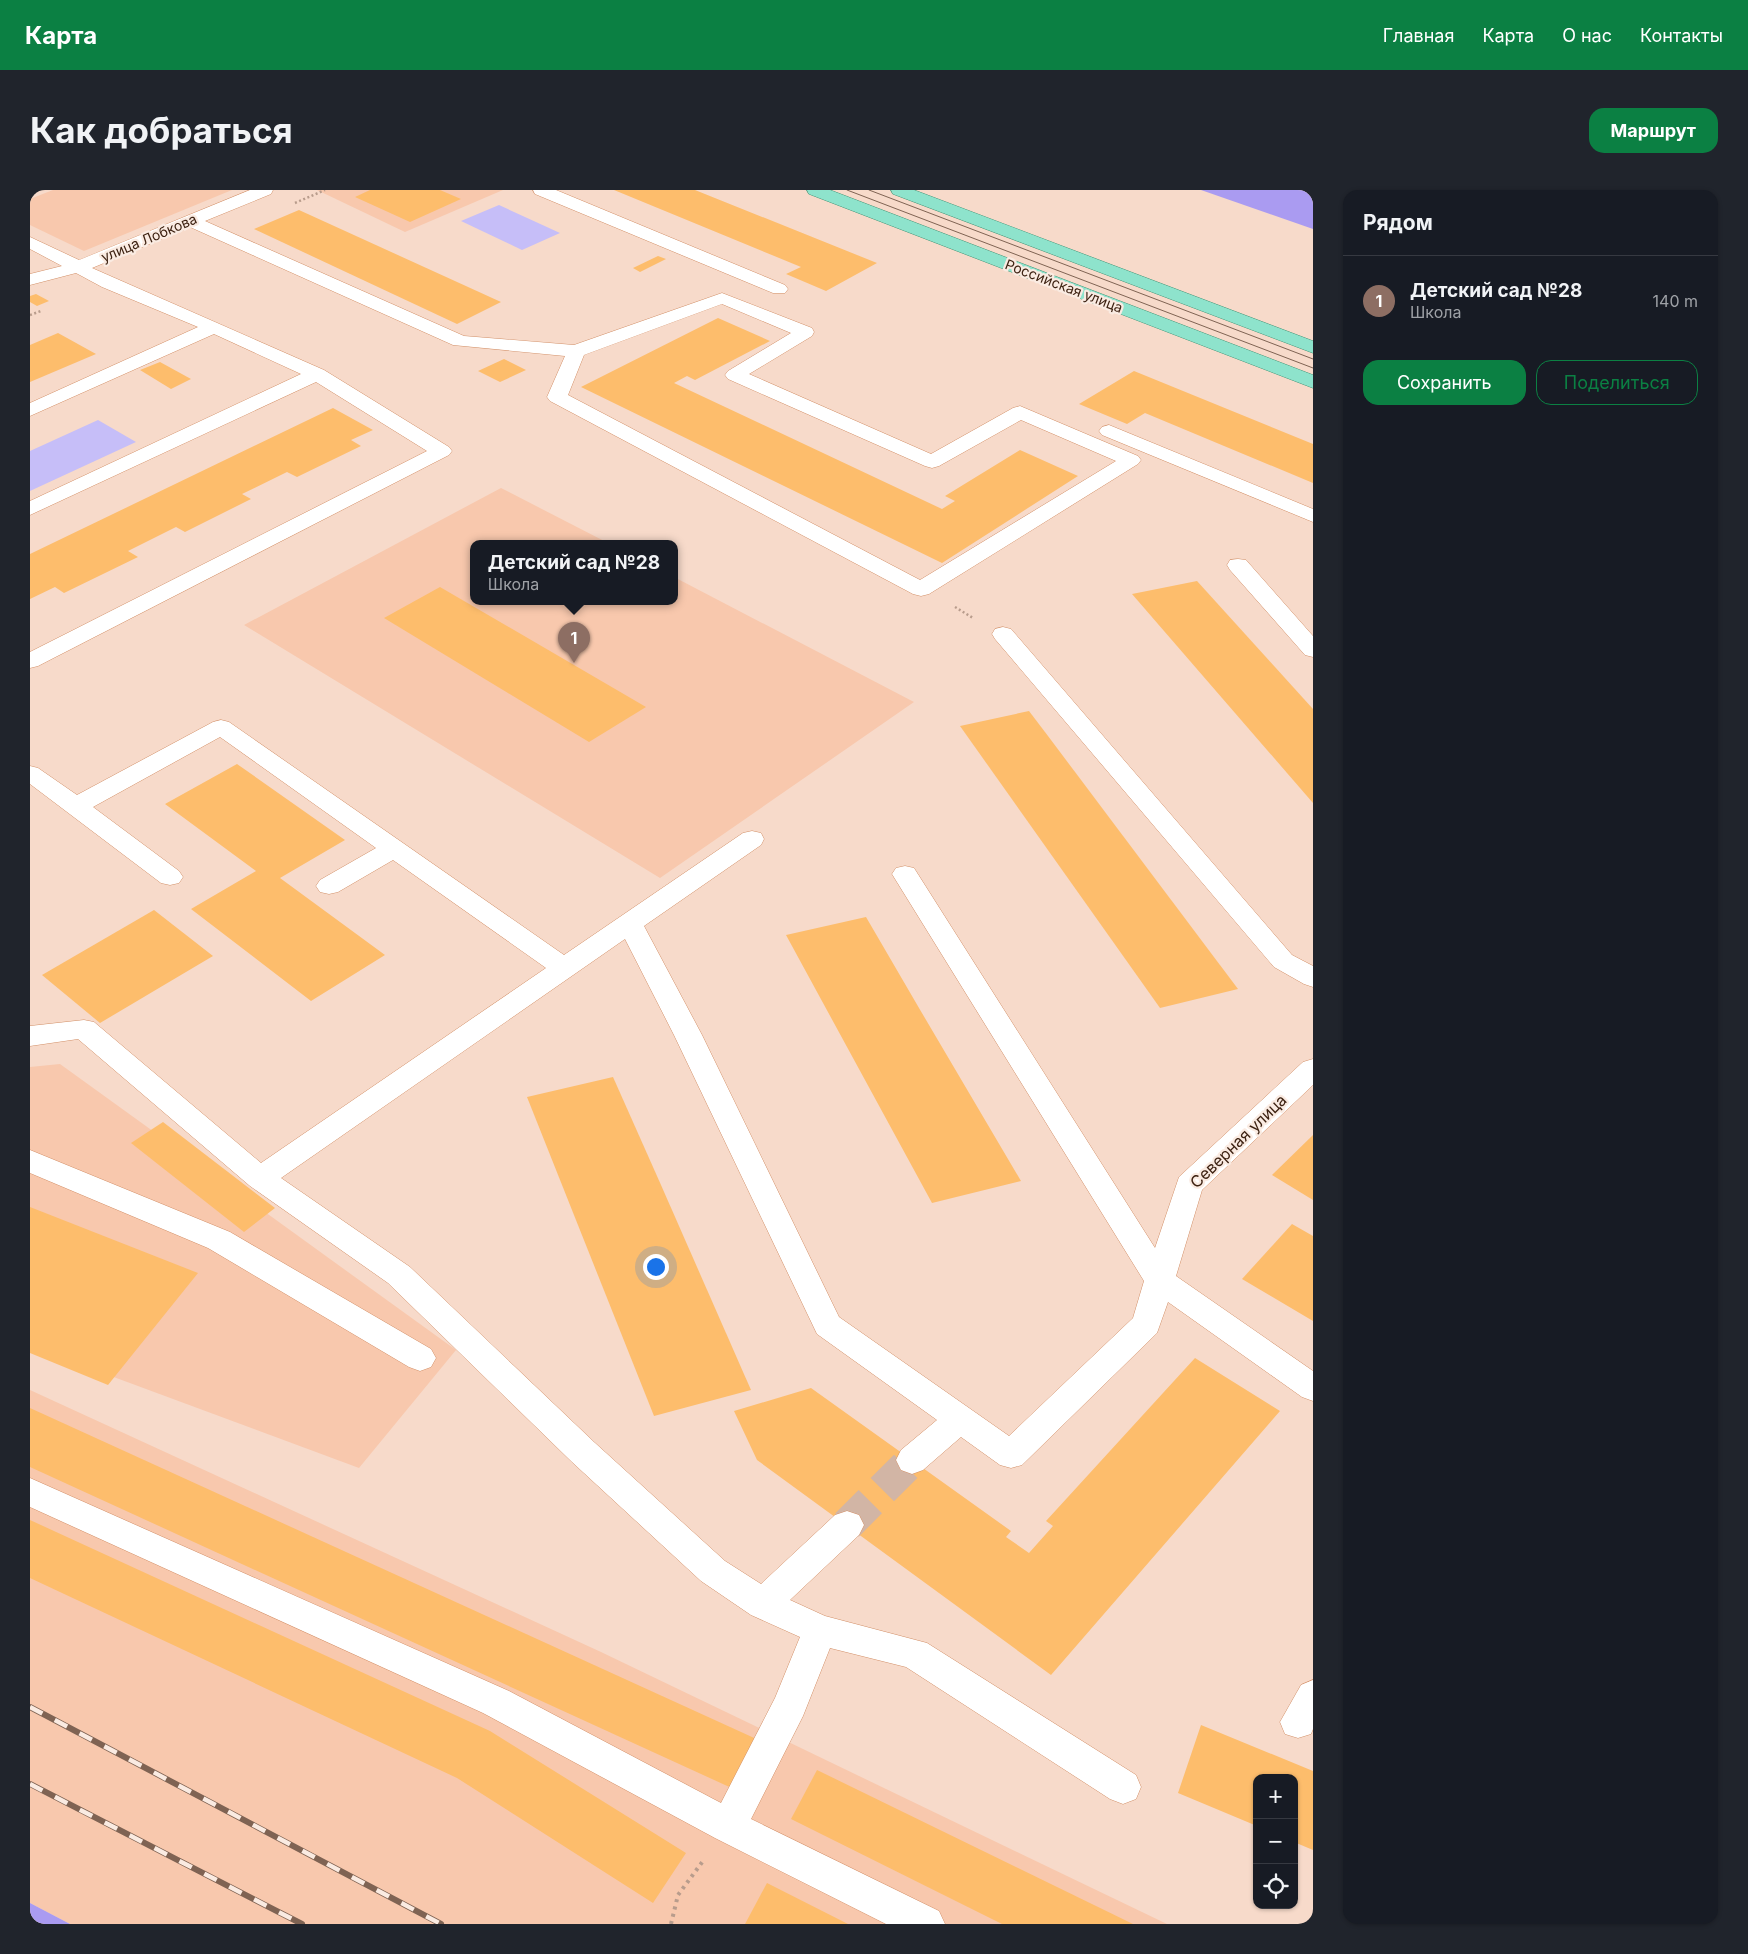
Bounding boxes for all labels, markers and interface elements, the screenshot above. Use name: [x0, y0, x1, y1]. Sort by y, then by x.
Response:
text: Карта: [25, 21, 97, 50]
text: Главная: [1383, 25, 1454, 46]
text: Карта: [1482, 25, 1534, 46]
text: О нас: [1562, 25, 1612, 46]
text: Контакты: [1640, 25, 1723, 46]
button: Маршрут: [1589, 108, 1718, 153]
text: Как добраться: [30, 109, 293, 151]
street label: улица Лобкова: [98, 210, 199, 265]
text: Рядом: [1363, 210, 1433, 235]
street label: Российская улица: [1003, 255, 1125, 316]
text: Детский сад №28: [1410, 279, 1582, 302]
text: 1: [1376, 291, 1382, 311]
text: 140 m: [1653, 291, 1698, 311]
text: Школа: [1410, 302, 1461, 322]
button: Сохранить: [1363, 360, 1526, 405]
button: Поделиться: [1536, 360, 1698, 405]
popup: [470, 540, 678, 605]
text: Детский сад №28: [488, 551, 660, 574]
text: Школа: [488, 574, 539, 594]
pin: 1: [558, 622, 590, 663]
street label: Северная улица: [1186, 1090, 1290, 1192]
your location: [643, 1254, 669, 1280]
map controls: [1253, 1774, 1298, 1909]
button: +: [1253, 1774, 1298, 1819]
button: −: [1253, 1819, 1298, 1864]
button: locate: [1253, 1864, 1298, 1909]

